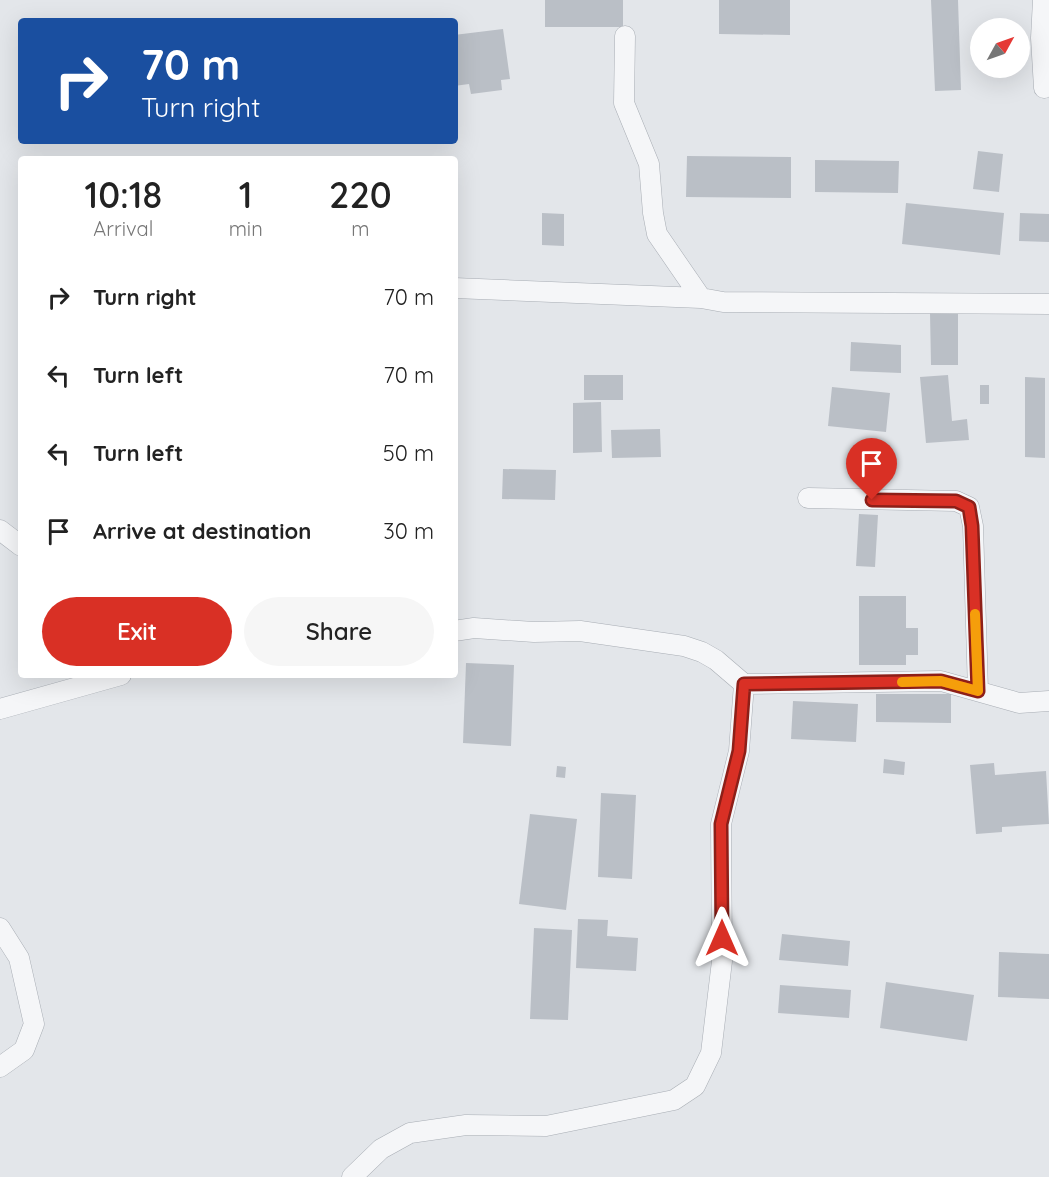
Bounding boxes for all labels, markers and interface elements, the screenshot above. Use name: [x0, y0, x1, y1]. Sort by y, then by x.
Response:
north arrow: [970, 18, 1030, 78]
map controls: [970, 18, 1030, 78]
text: 70 m: [141, 38, 240, 91]
icon: right: [42, 42, 120, 120]
text: Turn right: [141, 90, 260, 124]
text: 10:18: [84, 172, 162, 217]
text: 1: [239, 172, 253, 217]
text: 220: [329, 172, 392, 217]
text: Arrival: [93, 216, 153, 241]
text: min: [229, 216, 263, 241]
text: m: [351, 216, 369, 241]
icon: right: [42, 281, 75, 314]
text: Turn right: [93, 283, 197, 311]
text: 70 m: [384, 283, 434, 311]
icon: left: [42, 359, 75, 392]
text: Turn left: [93, 361, 183, 389]
text: 70 m: [384, 361, 434, 389]
icon: left: [42, 437, 75, 470]
pin: [846, 438, 897, 500]
text: Turn left: [93, 439, 183, 467]
text: 50 m: [383, 439, 434, 467]
icon: arrive: [855, 447, 888, 480]
icon: arrive: [42, 515, 75, 548]
text: Arrive at destination: [93, 517, 311, 545]
text: 30 m: [383, 517, 434, 545]
button: Exit: [42, 597, 232, 666]
button: Share: [244, 597, 434, 666]
position arrow: [690, 906, 754, 970]

